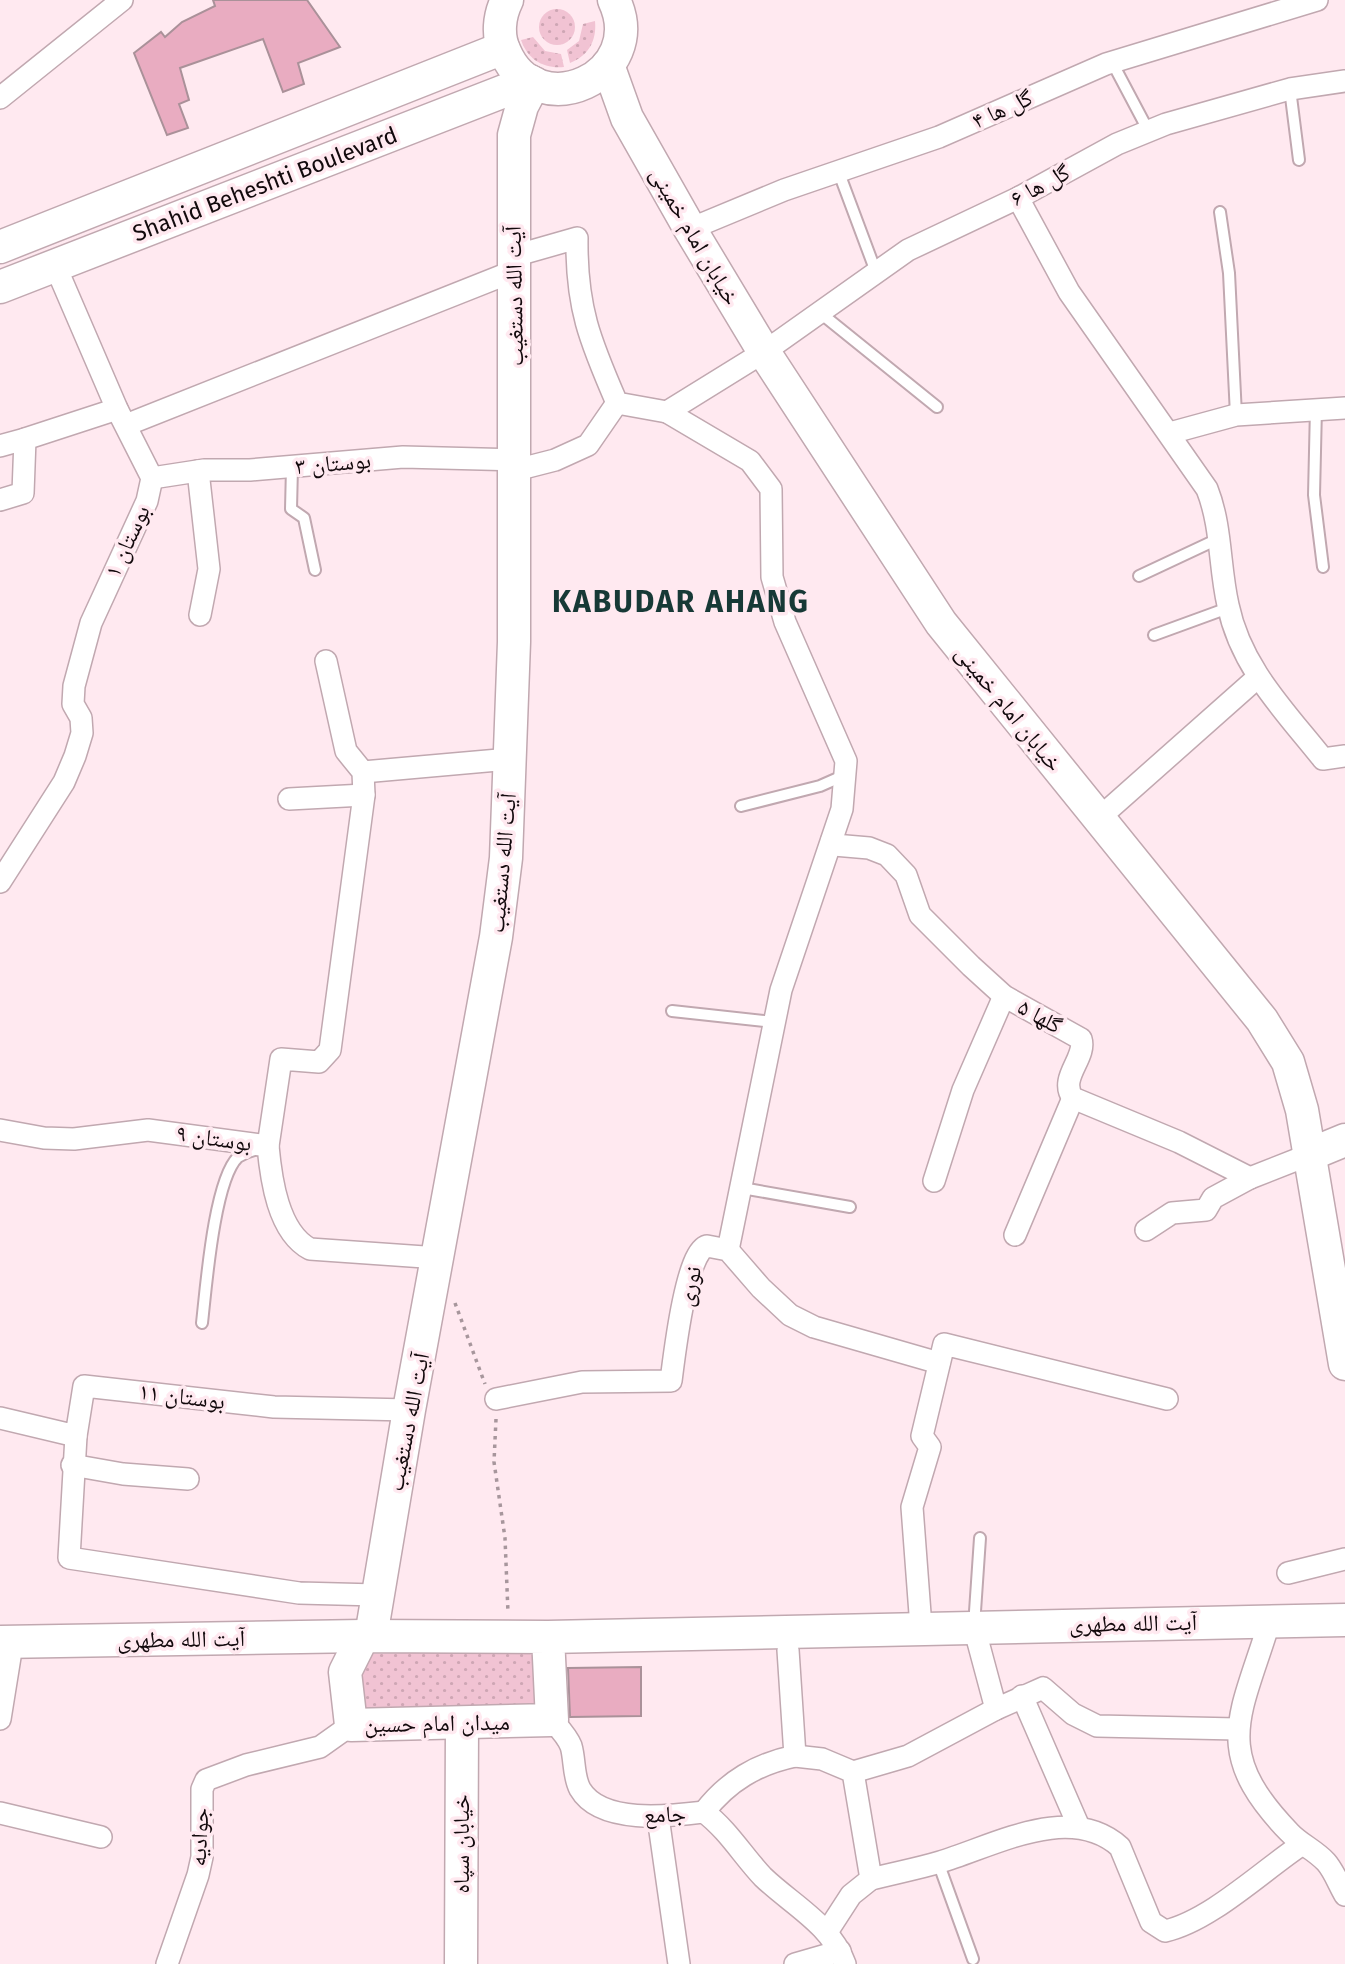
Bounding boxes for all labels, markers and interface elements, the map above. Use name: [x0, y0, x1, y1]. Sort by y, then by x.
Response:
street label: گل ها ۴: [967, 83, 1037, 135]
street label: Shahid Beheshti Boulevard: [129, 121, 401, 247]
street label: گل ها ۶: [1006, 158, 1075, 212]
street label: خیابان امام خمینی: [643, 162, 746, 311]
street label: آیت الله دستغیب: [499, 224, 529, 366]
street label: بوستان ۳: [294, 446, 372, 480]
street label: بوستان ۱: [98, 501, 156, 581]
district label: KABUDAR AHANG: [552, 584, 810, 620]
street label: خیابان امام خمینی: [948, 639, 1068, 778]
street label: آیت الله دستغیب: [482, 791, 522, 934]
street label: گلها ۵: [1013, 993, 1067, 1040]
street label: بوستان ۹: [174, 1119, 254, 1157]
street label: نوری: [671, 1263, 707, 1309]
street label: آیت الله دستغیب: [381, 1349, 435, 1494]
street label: بوستان ۱۱: [137, 1377, 227, 1415]
street label: آیت الله مطهری: [1069, 1608, 1198, 1638]
street label: آیت الله مطهری: [117, 1624, 246, 1654]
street label: میدان امام حسین: [364, 1708, 510, 1740]
street label: خیابان سپاه: [447, 1794, 475, 1894]
street label: جامع: [644, 1799, 686, 1830]
street label: جوادیه: [183, 1807, 215, 1867]

